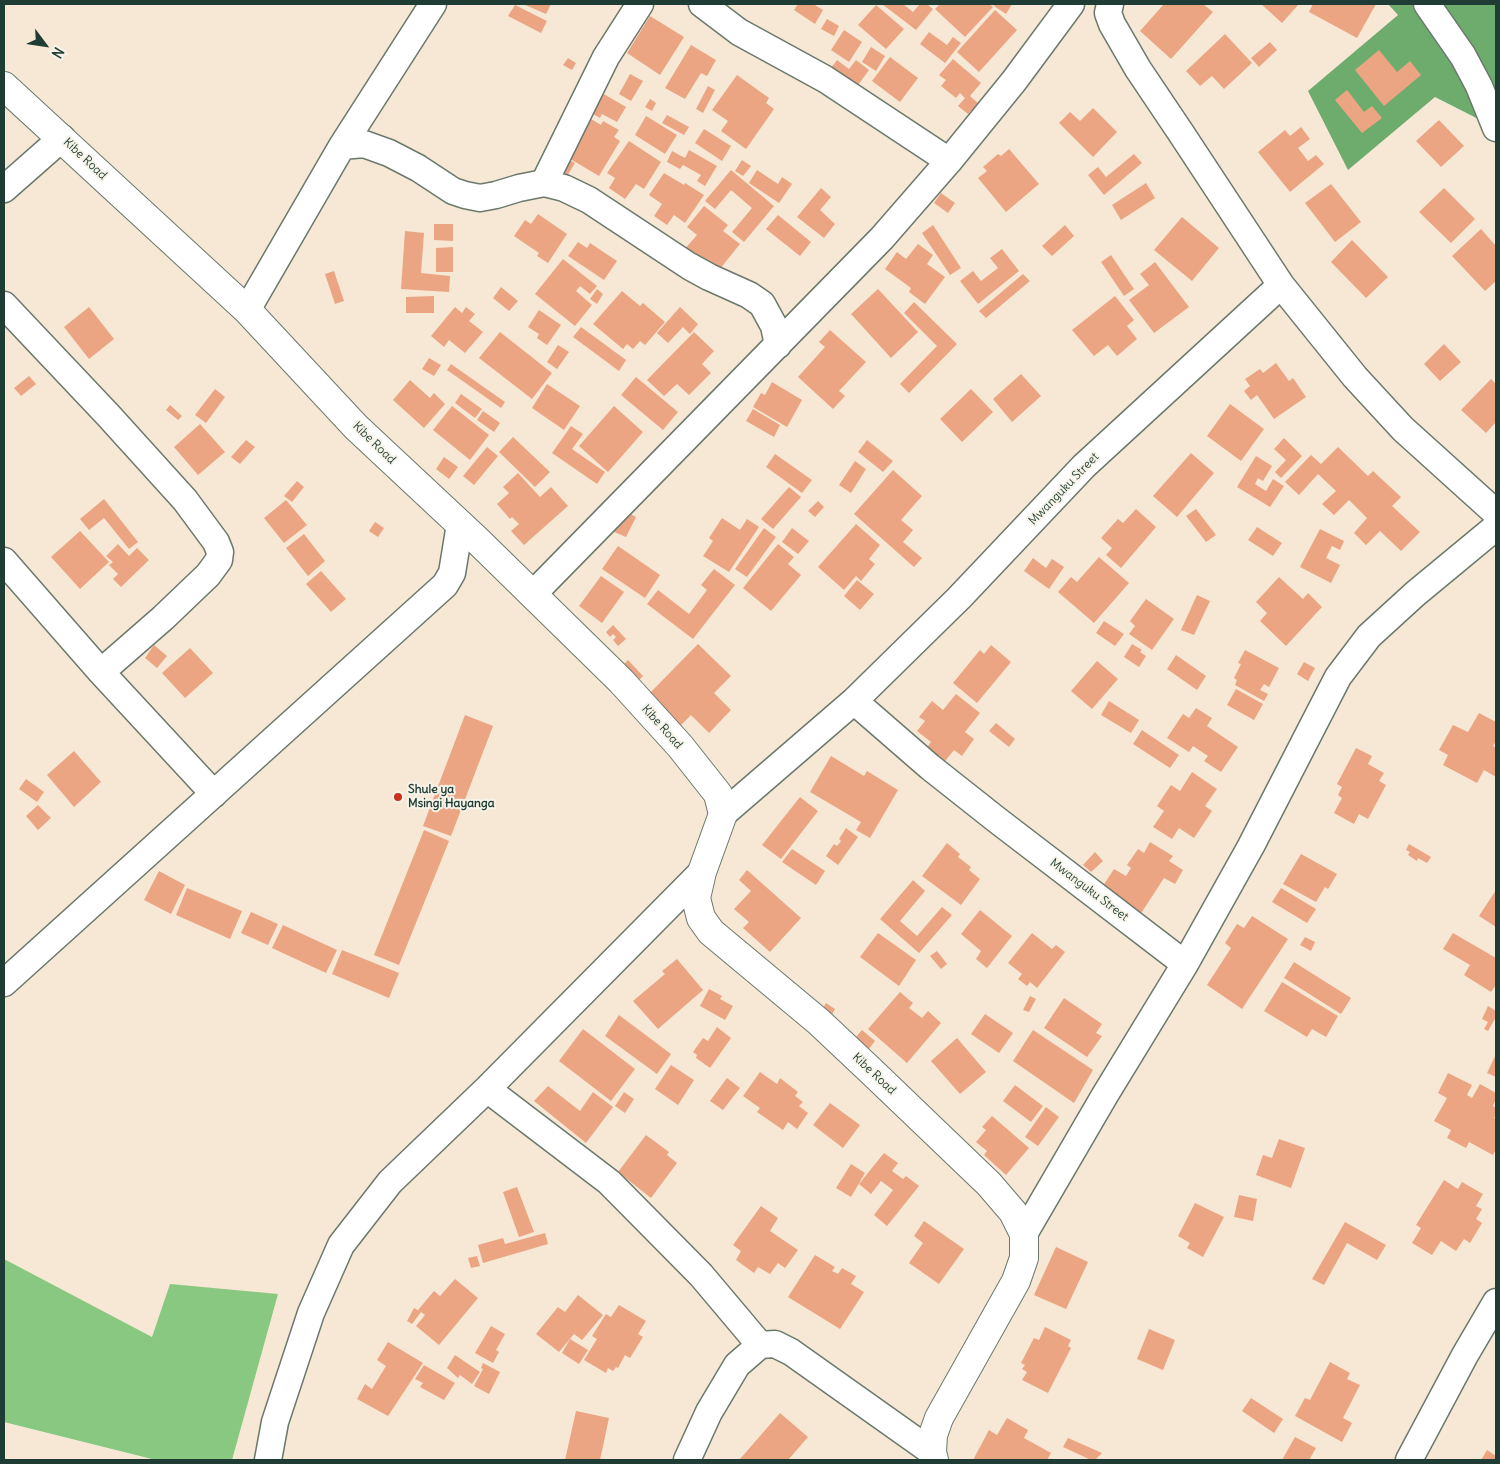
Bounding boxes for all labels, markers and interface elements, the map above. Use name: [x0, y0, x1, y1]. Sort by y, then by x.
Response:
north arrow: [20, 20, 70, 70]
text: N: [48, 44, 68, 62]
street label: Kibe Road: [60, 135, 110, 183]
street label: Kibe Road: [350, 419, 398, 467]
street label: Mwanguku Street: [1026, 450, 1102, 528]
street label: Kibe Road: [639, 702, 685, 752]
place label: Shule ya Msingi Hayanga: [408, 783, 495, 811]
marker: Shule ya Msingi Hayanga: [392, 791, 404, 803]
street label: Mwanguku Street: [1047, 856, 1131, 924]
street label: Kibe Road: [849, 1050, 899, 1098]

